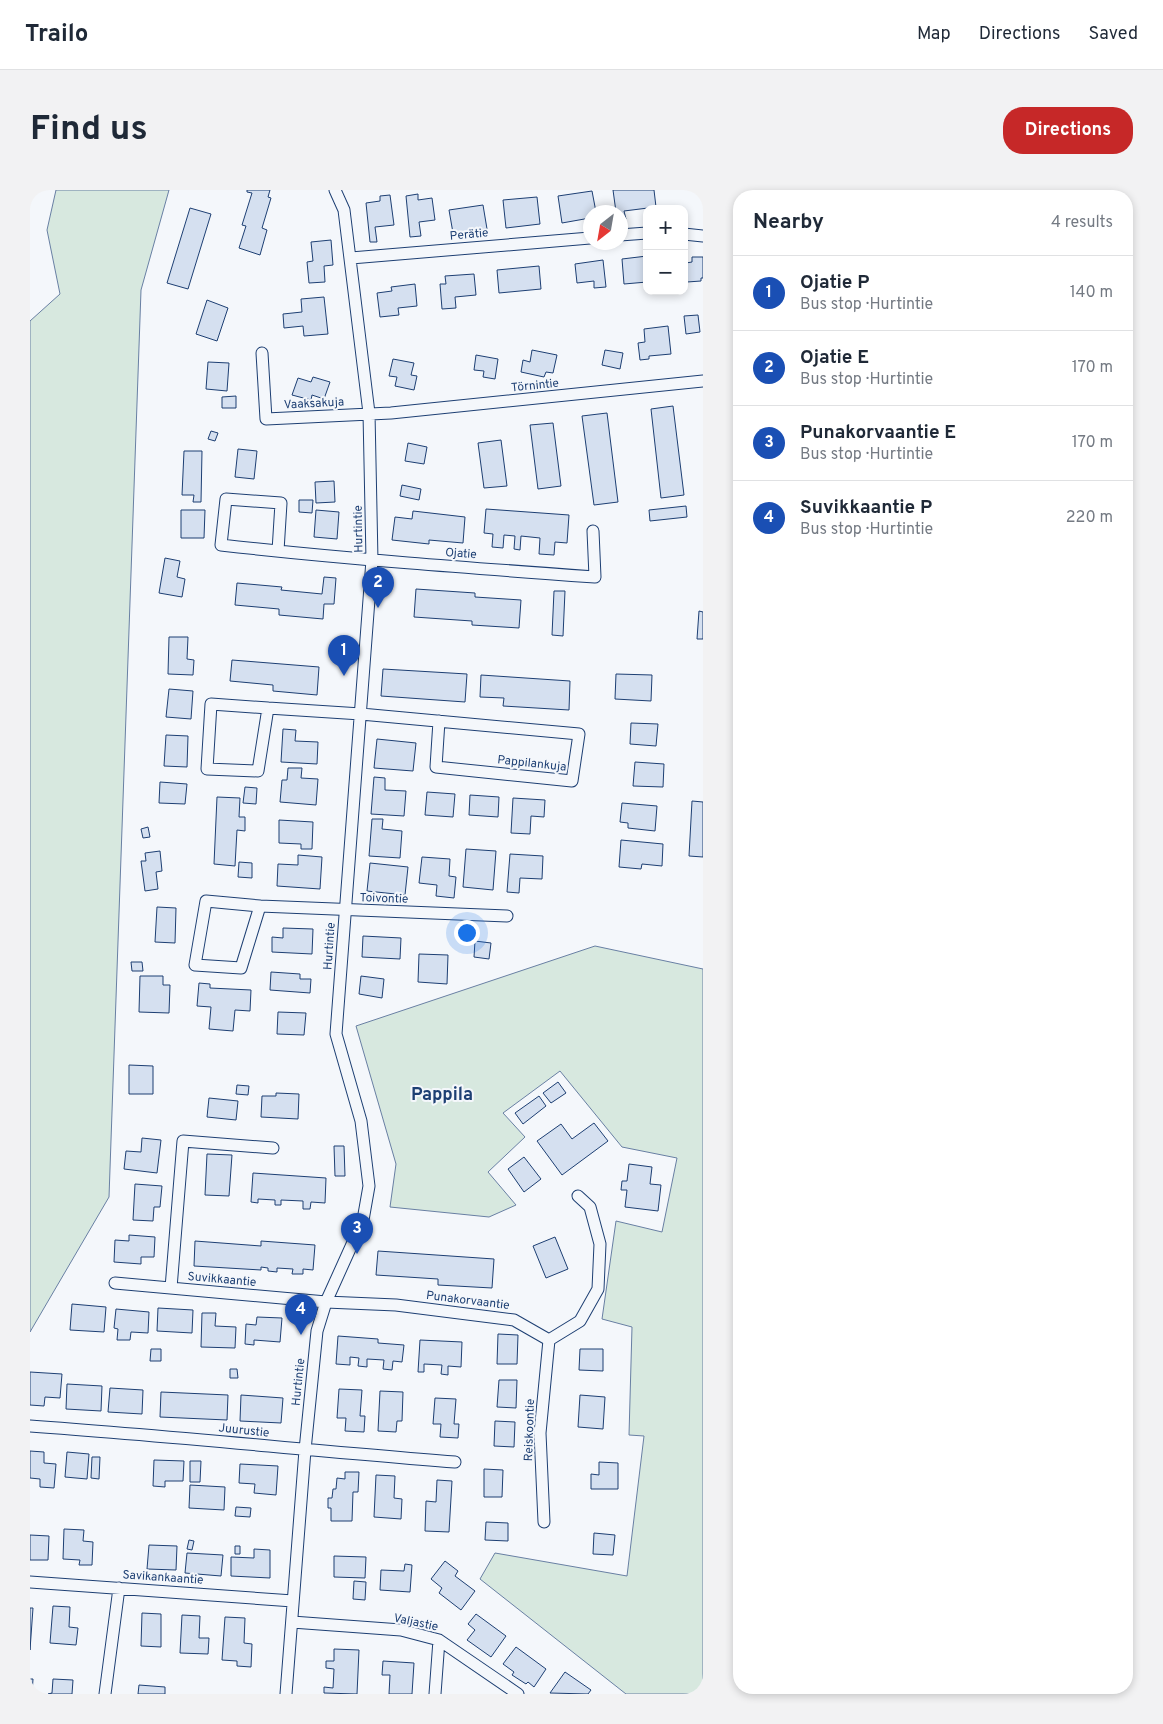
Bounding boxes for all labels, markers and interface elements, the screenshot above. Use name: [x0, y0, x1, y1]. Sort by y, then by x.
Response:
text: Trailo: [25, 20, 88, 50]
text: Map: [917, 23, 951, 46]
text: Directions: [979, 23, 1061, 46]
text: Saved: [1089, 23, 1138, 46]
button: Directions: [1003, 107, 1133, 154]
text: Find us: [30, 108, 148, 152]
north arrow: [583, 205, 628, 250]
map controls: [643, 205, 688, 295]
button: +: [643, 205, 688, 250]
text: Nearby: [753, 209, 824, 236]
text: 4 results: [1051, 213, 1113, 233]
street label: Perätie: [449, 225, 489, 245]
button: −: [643, 250, 688, 295]
text: Ojatie P: [800, 271, 869, 295]
text: 1: [766, 283, 772, 303]
text: 140 m: [1070, 283, 1113, 303]
text: Bus stop · Hurtintie: [800, 295, 933, 315]
text: Ojatie E: [800, 346, 869, 370]
text: 2: [764, 358, 774, 378]
text: 170 m: [1072, 358, 1113, 378]
text: Bus stop · Hurtintie: [800, 370, 933, 390]
street label: Törnintie: [510, 376, 560, 396]
street label: Vaaksakuja: [283, 394, 345, 414]
text: Punakorvaantie E: [800, 421, 956, 445]
text: 3: [764, 433, 774, 453]
text: 170 m: [1072, 433, 1113, 453]
text: Bus stop · Hurtintie: [800, 445, 933, 465]
text: Suvikkaantie P: [800, 496, 932, 520]
street label: Hurtintie: [351, 505, 367, 553]
text: 4: [764, 508, 774, 528]
text: 220 m: [1066, 508, 1113, 528]
text: Bus stop · Hurtintie: [800, 520, 933, 540]
street label: Ojatie: [445, 545, 477, 563]
pin: 2: [362, 567, 394, 608]
pin: 1: [328, 635, 360, 676]
street label: Pappilankuja: [497, 752, 567, 776]
street label: Toivontie: [359, 890, 409, 908]
your location: [454, 920, 480, 946]
street label: Hurtintie: [320, 922, 340, 970]
district label: Pappila: [411, 1084, 473, 1107]
pin: 3: [341, 1213, 373, 1254]
street label: Suvikkaantie: [187, 1269, 257, 1291]
street label: Punakorvaantie: [425, 1288, 510, 1314]
pin: 4: [285, 1294, 317, 1335]
street label: Hurtintie: [289, 1357, 309, 1407]
street label: Reiskoontie: [521, 1398, 539, 1462]
street label: Juurustie: [218, 1420, 270, 1442]
street label: Savikankaantie: [122, 1567, 204, 1589]
street label: Valjastie: [392, 1610, 440, 1636]

